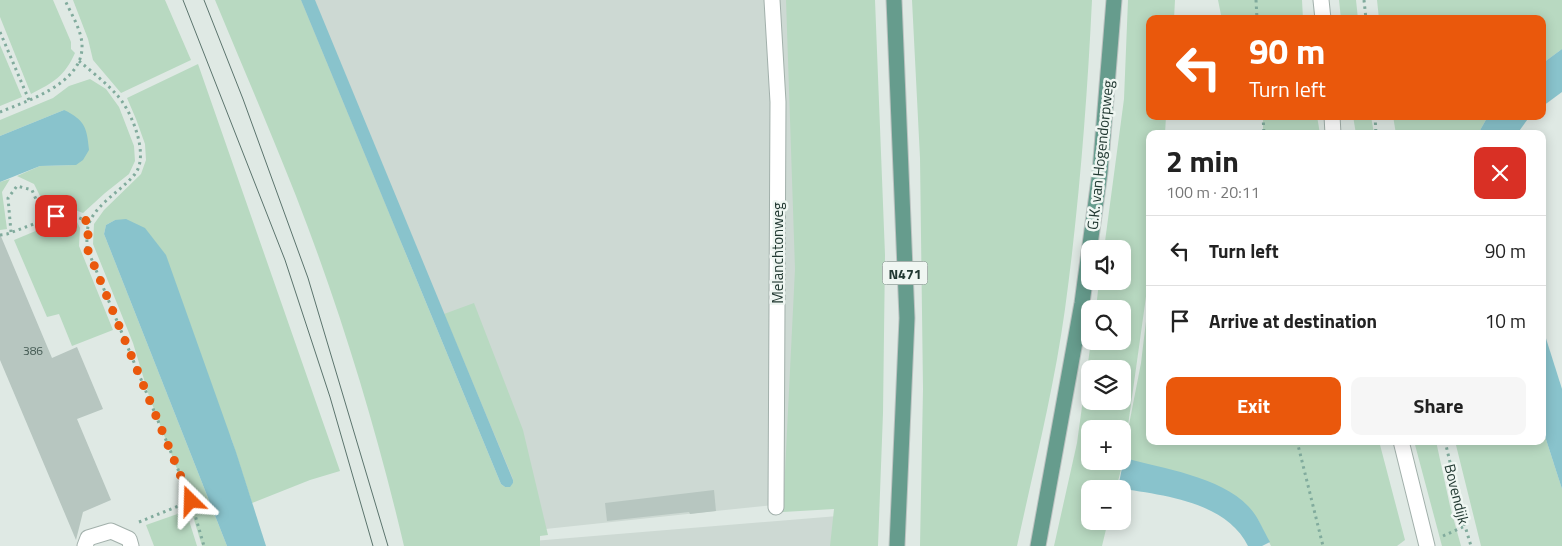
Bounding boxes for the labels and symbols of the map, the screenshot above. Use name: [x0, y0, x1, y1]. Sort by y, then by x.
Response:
street label: G.K. van Hogendorpweg: [1081, 79, 1119, 231]
pin: [35, 195, 77, 237]
street label: Melanchtonweg: [766, 202, 789, 304]
road number: N471: [882, 262, 928, 284]
house number: 386: [23, 341, 43, 360]
street label: Bovendijk: [1438, 461, 1476, 527]
position arrow: [164, 474, 216, 526]

